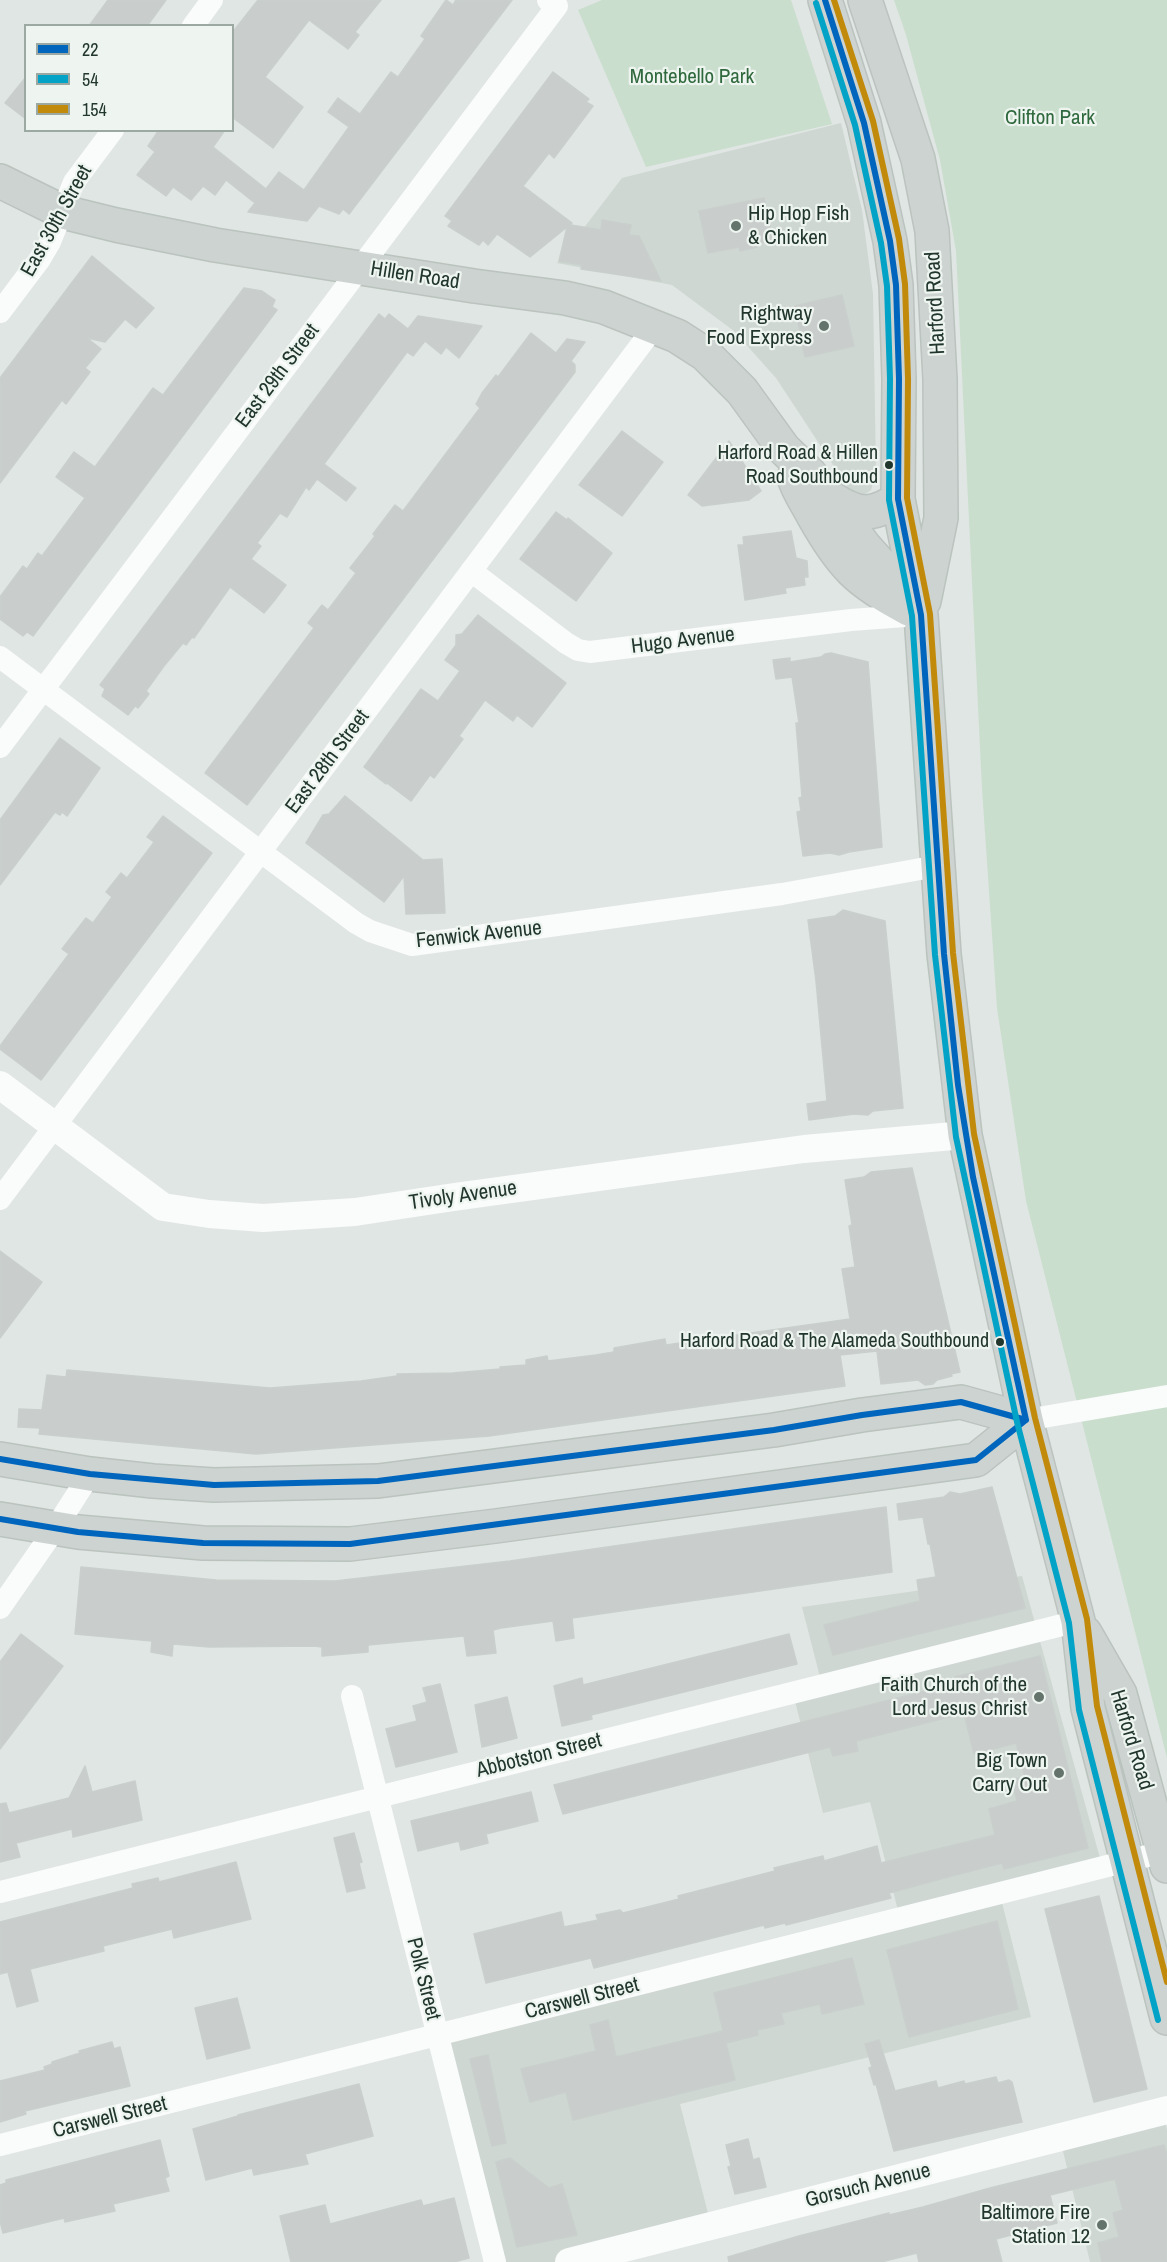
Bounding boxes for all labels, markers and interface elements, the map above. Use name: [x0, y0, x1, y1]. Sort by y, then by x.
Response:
legend: [24, 24, 234, 132]
text: 22: [82, 37, 98, 62]
park label: Montebello Park: [630, 64, 754, 90]
text: 54: [82, 67, 98, 92]
text: 154: [82, 97, 107, 122]
park label: Clifton Park: [1005, 105, 1095, 131]
street label: East 30th Street: [16, 161, 98, 281]
place label: Hip Hop Fish & Chicken: [748, 201, 849, 251]
marker: Hip Hop Fish & Chicken: [729, 219, 743, 233]
street label: Harford Road: [921, 251, 951, 355]
street label: Hillen Road: [369, 257, 461, 295]
place label: Rightway Food Express: [707, 301, 812, 351]
street label: East 29th Street: [231, 319, 325, 433]
marker: Rightway Food Express: [817, 319, 831, 333]
place label: Harford Road & Hillen Road Southbound: [718, 442, 878, 489]
marker: Harford Road & Hillen Road Southbound: [883, 459, 895, 471]
street label: Hugo Avenue: [630, 622, 736, 660]
street label: East 28th Street: [281, 705, 375, 819]
street label: Fenwick Avenue: [415, 916, 543, 954]
street label: Tivoly Avenue: [408, 1176, 518, 1216]
place label: Harford Road & The Alameda Southbound: [680, 1330, 989, 1354]
marker: Harford Road & The Alameda Southbound: [994, 1336, 1006, 1348]
place label: Faith Church of the Lord Jesus Christ: [880, 1672, 1027, 1722]
street label: Harford Road: [1104, 1687, 1158, 1793]
marker: Faith Church of the Lord Jesus Christ: [1032, 1690, 1046, 1704]
street label: Abbotston Street: [474, 1728, 604, 1784]
place label: Big Town Carry Out: [972, 1748, 1047, 1798]
marker: Big Town Carry Out: [1052, 1766, 1066, 1780]
street label: Polk Street: [401, 1935, 445, 2023]
street label: Carswell Street: [522, 1973, 642, 2025]
street label: Carswell Street: [50, 2092, 170, 2144]
street label: Gorsuch Avenue: [803, 2158, 933, 2214]
place label: Baltimore Fire Station 12: [981, 2200, 1090, 2250]
marker: Baltimore Fire Station 12: [1095, 2218, 1109, 2232]

